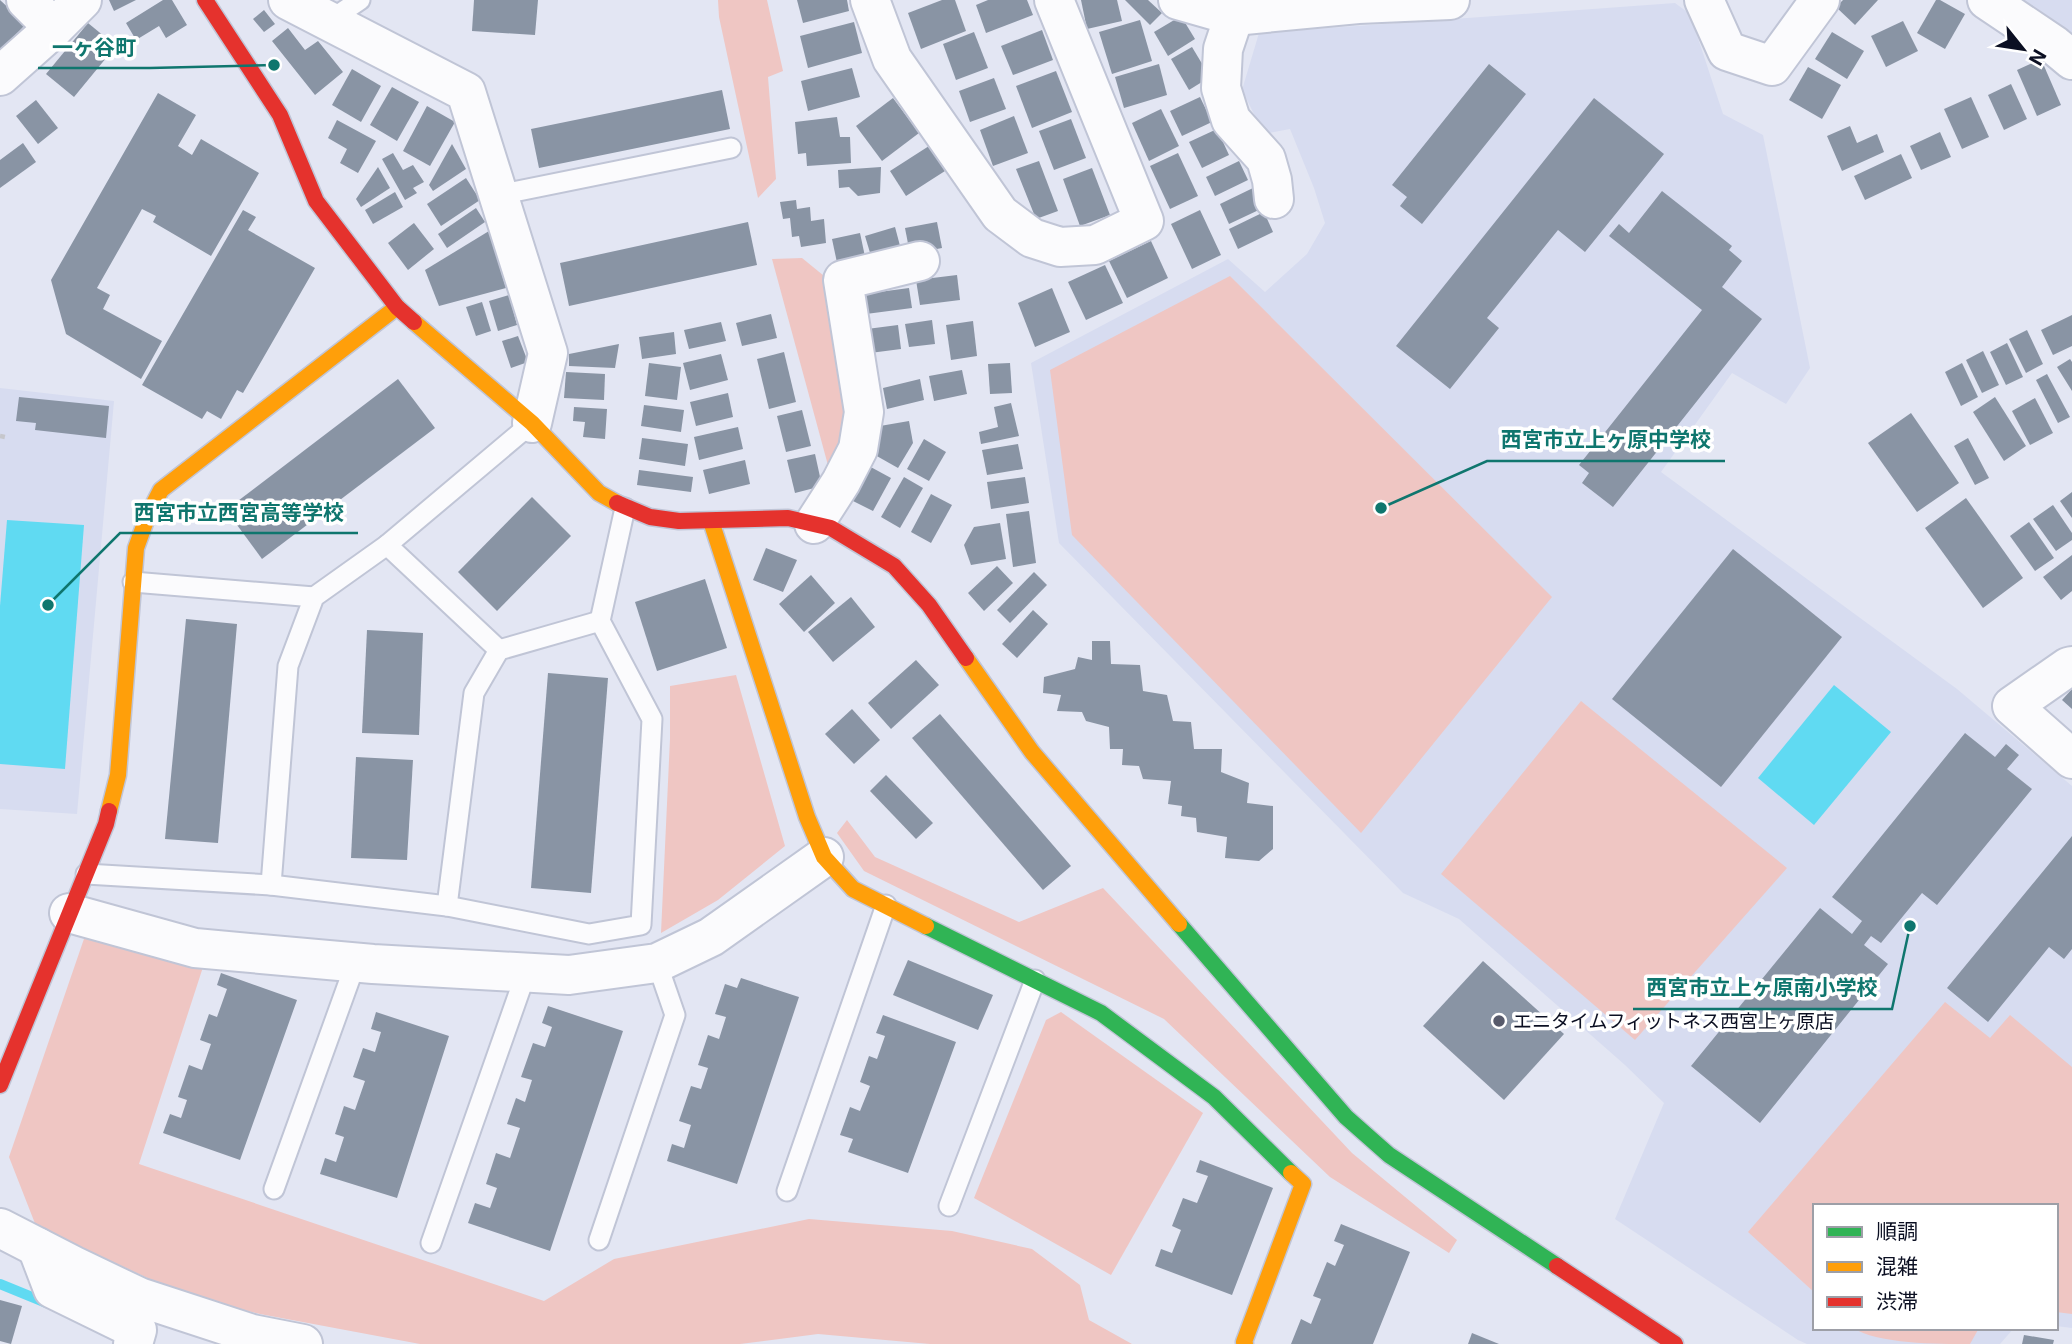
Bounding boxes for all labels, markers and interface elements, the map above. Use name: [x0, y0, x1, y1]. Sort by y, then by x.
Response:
north arrow: [1988, 14, 2058, 84]
callout: 一ヶ谷町: [38, 26, 150, 68]
text: 一ヶ谷町: [52, 35, 136, 60]
text: N: [2024, 45, 2051, 69]
callout: 西宮市立上ヶ原中学校: [1487, 419, 1725, 461]
text: 西宮市立上ヶ原中学校: [1501, 427, 1711, 452]
callout: 西宮市立西宮高等学校: [120, 491, 358, 533]
text: 西宮市立西宮高等学校: [134, 500, 344, 525]
callout: 西宮市立上ヶ原南小学校: [1633, 967, 1892, 1009]
text: 西宮市立上ヶ原南小学校: [1647, 975, 1878, 1000]
place label: エニタイムフィットネス西宮上ヶ原店: [1513, 1010, 1834, 1033]
marker: エニタイムフィットネス西宮上ヶ原店: [1491, 1013, 1507, 1029]
legend: [1813, 1204, 2058, 1330]
text: 順調: [1876, 1219, 1918, 1244]
text: 混雑: [1876, 1254, 1918, 1279]
text: 渋滞: [1876, 1289, 1918, 1314]

